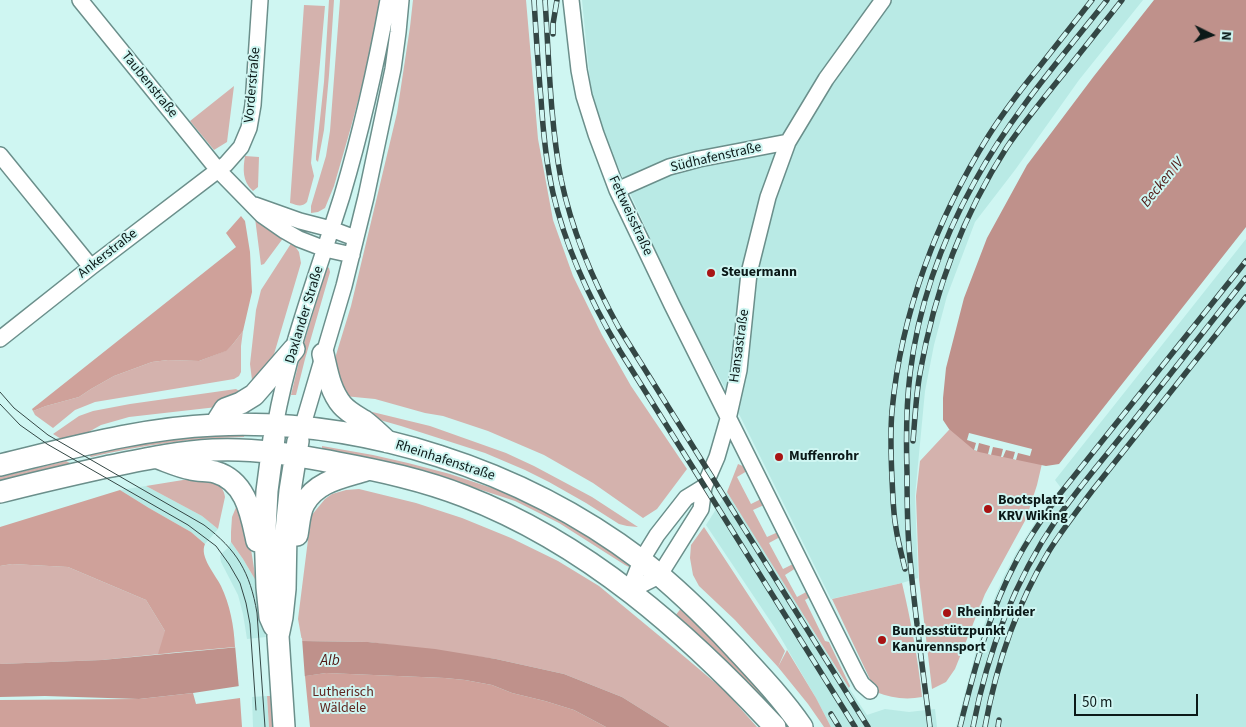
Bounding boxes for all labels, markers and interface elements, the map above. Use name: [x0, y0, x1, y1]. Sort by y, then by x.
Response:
north arrow: [1186, 10, 1236, 60]
text: N: [1216, 31, 1236, 41]
street label: Vorderstraße: [241, 47, 265, 123]
street label: Taubenstraße: [117, 48, 181, 122]
street label: Südhafenstraße: [669, 139, 763, 177]
water label: Becken IV: [1138, 155, 1188, 211]
street label: Fettweisstraße: [604, 174, 656, 258]
street label: Ankerstraße: [75, 226, 141, 282]
street label: Daxlander Straße: [282, 264, 328, 366]
place label: Steuermann: [721, 265, 797, 281]
marker: Steuermann: [705, 267, 717, 279]
street label: Hansastraße: [727, 308, 753, 384]
street label: Rheinhafenstraße: [393, 437, 497, 485]
place label: Muffenrohr: [789, 449, 859, 465]
marker: Muffenrohr: [773, 451, 785, 463]
place label: Bootsplatz KRV Wiking: [998, 493, 1068, 526]
marker: Bootsplatz KRV Wiking: [982, 503, 994, 515]
place label: Rheinbrüder: [957, 605, 1035, 621]
marker: Rheinbrüder: [941, 607, 953, 619]
place label: Bundesstützpunkt Kanurennsport: [892, 624, 1005, 656]
marker: Bundesstützpunkt Kanurennsport: [876, 634, 888, 646]
water label: Alb: [320, 653, 340, 671]
scale bar: [1076, 684, 1200, 716]
park label: Lutherisch Wäldele: [312, 685, 374, 718]
text: 50 m: [1082, 692, 1112, 713]

